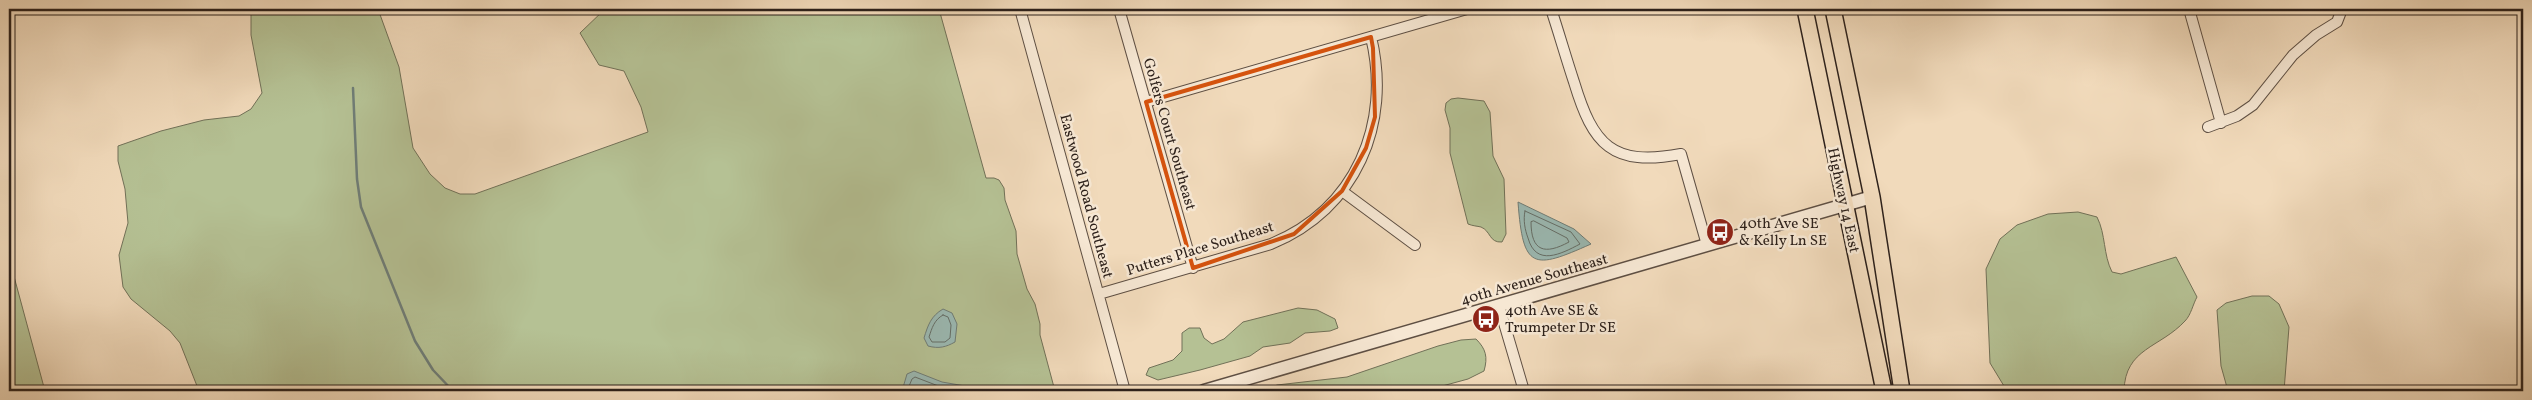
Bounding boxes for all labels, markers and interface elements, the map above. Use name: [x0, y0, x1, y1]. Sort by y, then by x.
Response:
street label: Golfers Court Southeast: [1137, 56, 1200, 213]
street label: Eastwood Road Southeast: [1054, 112, 1118, 281]
street label: Highway 14 East: [1821, 146, 1864, 255]
place label: 40th Ave SE & Kelly Ln SE: [1739, 214, 1827, 252]
street label: Putters Place Southeast: [1124, 217, 1277, 282]
bus stop icon: 40th Ave SE & Kelly Ln SE: [1705, 217, 1735, 247]
street label: 40th Avenue Southeast: [1458, 249, 1610, 312]
place label: 40th Ave SE & Trumpeter Dr SE: [1505, 301, 1616, 339]
bus stop icon: 40th Ave SE & Trumpeter Dr SE: [1471, 304, 1501, 334]

